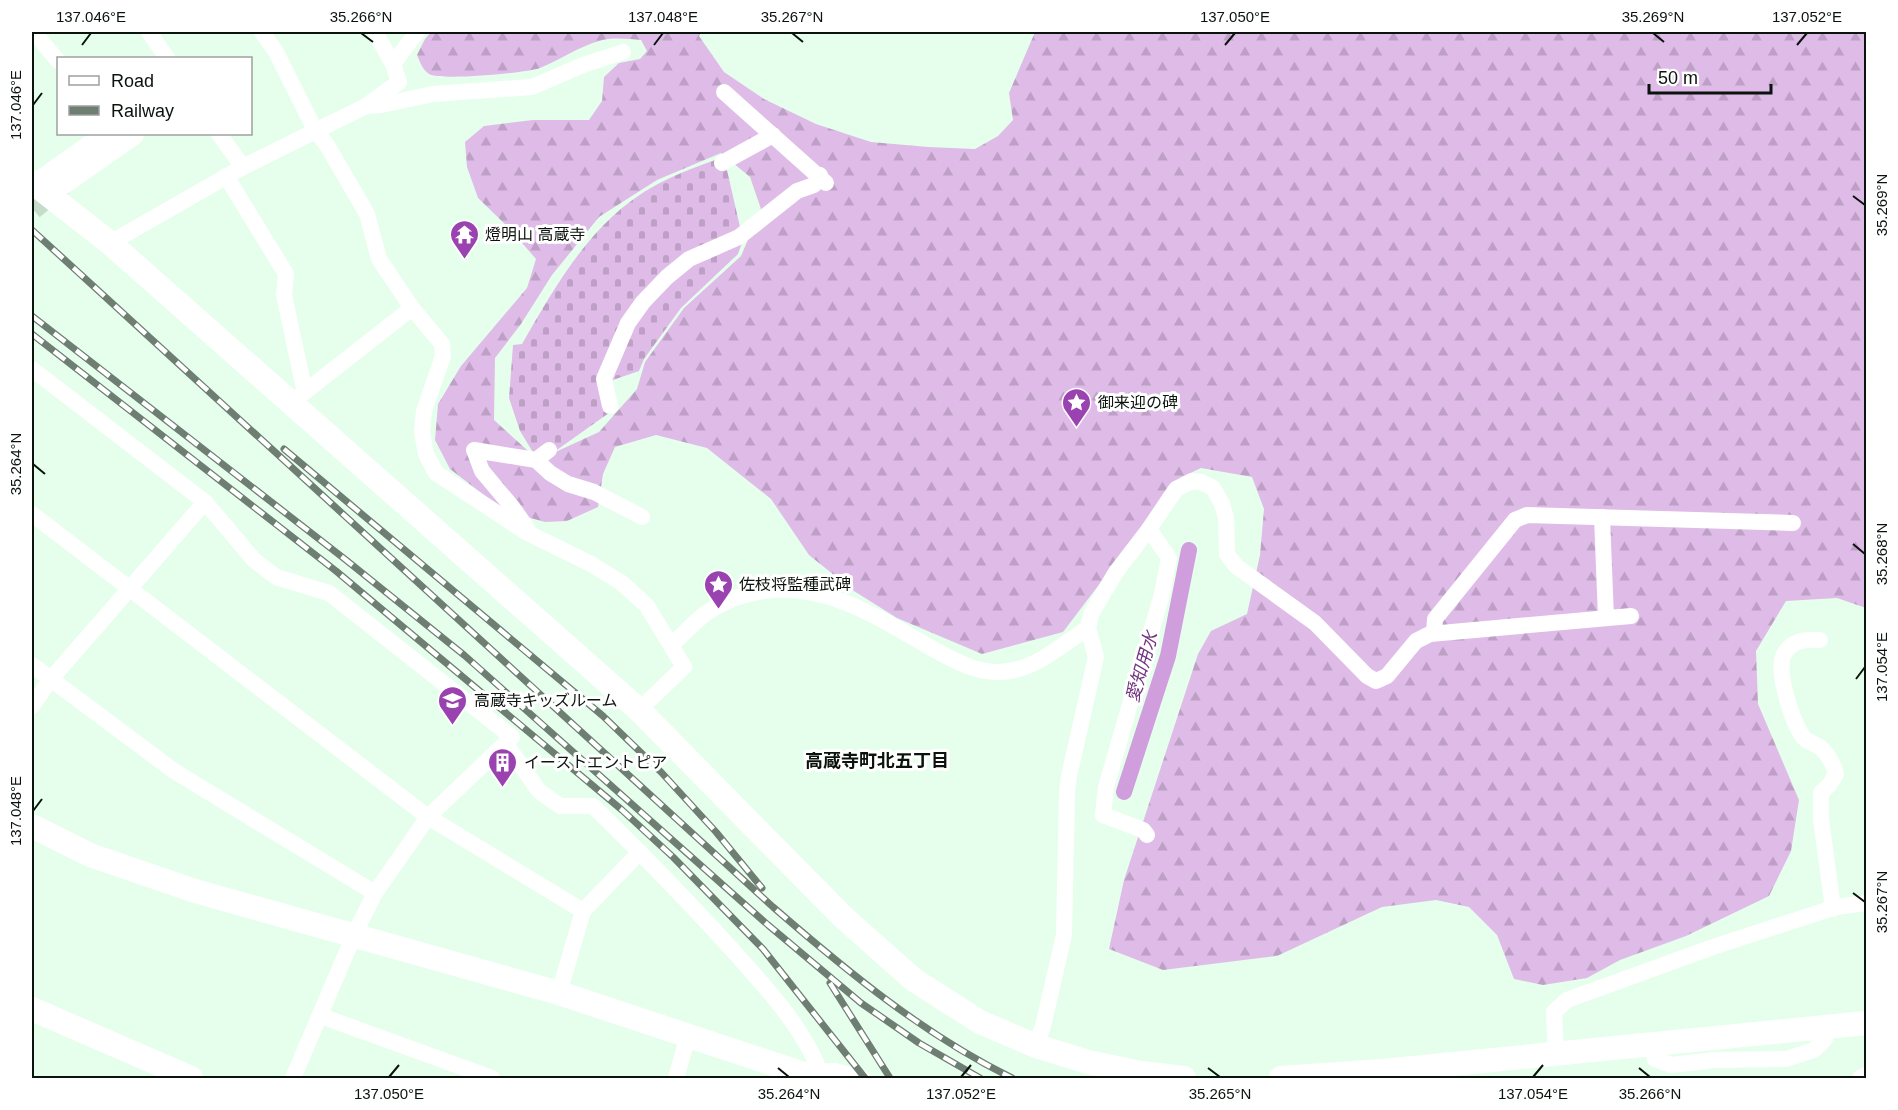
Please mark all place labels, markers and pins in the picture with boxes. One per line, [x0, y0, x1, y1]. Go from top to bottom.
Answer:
temple icon: 燈明山 高蔵寺 [448, 218, 480, 260]
place label: 燈明山 高蔵寺 [485, 226, 585, 243]
place icon: 御来迎の碑 [1061, 386, 1093, 428]
place label: 御来迎の碑 [1098, 394, 1178, 411]
place icon: 佐枝将監種武碑 [702, 568, 734, 610]
place label: 佐枝将監種武碑 [739, 576, 851, 593]
school or university icon: 高蔵寺キッズルーム [437, 684, 469, 726]
place label: 高蔵寺キッズルーム [474, 692, 618, 709]
building icon: イーストエントピア [487, 746, 519, 788]
place label: イーストエントピア [524, 754, 667, 771]

